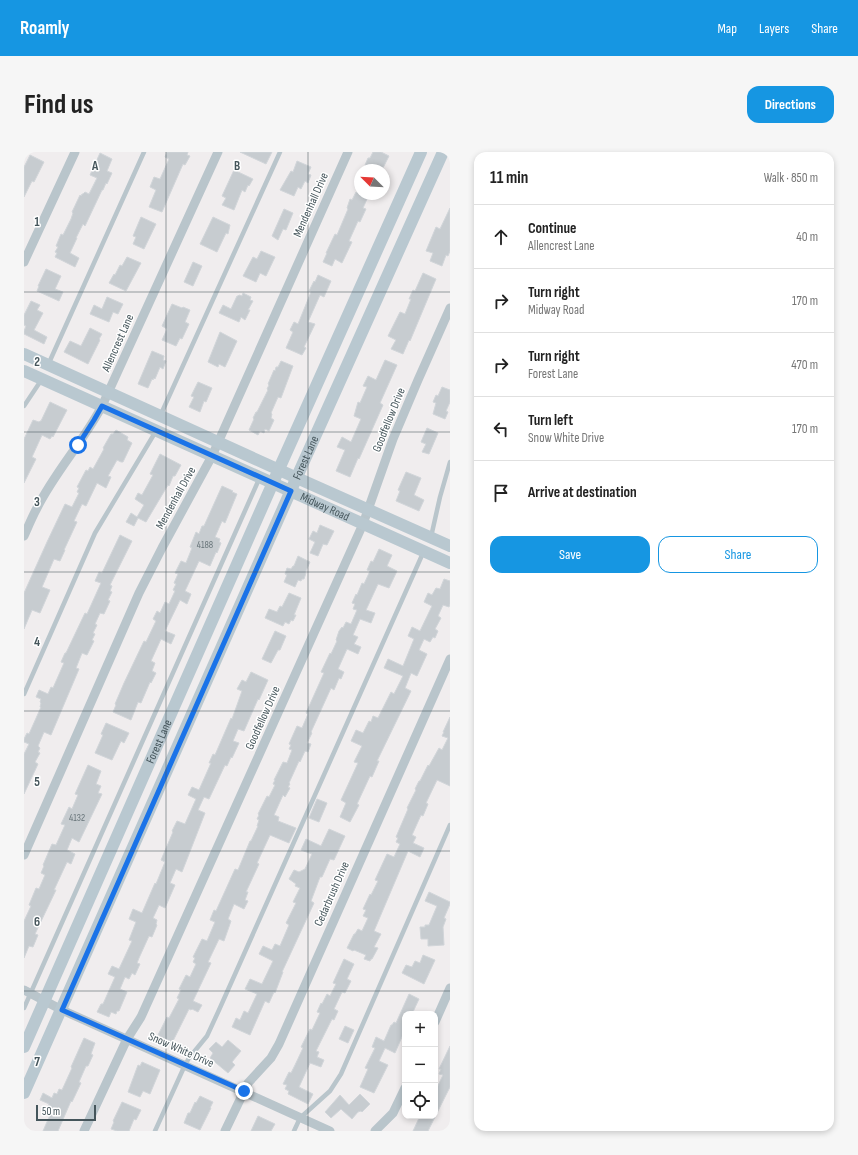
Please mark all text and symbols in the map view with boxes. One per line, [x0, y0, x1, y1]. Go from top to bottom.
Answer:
text: Roamly [20, 17, 70, 40]
text: Map [717, 20, 737, 37]
text: Layers [759, 20, 789, 37]
text: Share [811, 20, 838, 37]
button: Directions [747, 86, 834, 123]
text: Find us [24, 88, 93, 121]
text: A [91, 158, 99, 174]
text: B [234, 158, 240, 174]
north arrow [354, 164, 390, 200]
text: 11 min [490, 168, 528, 188]
street label: Mendenhall Drive [290, 170, 332, 240]
text: Walk · 850 m [764, 170, 818, 186]
text: 1 [34, 214, 40, 230]
text: Continue [528, 219, 577, 238]
icon: ahead [490, 226, 512, 248]
text: 40 m [796, 229, 818, 245]
text: Allencrest Lane [528, 238, 595, 254]
text: Turn right [528, 283, 580, 302]
icon: right [490, 290, 512, 312]
text: 170 m [792, 293, 818, 309]
text: Midway Road [528, 302, 584, 318]
street label: Allencrest Lane [98, 312, 137, 375]
text: Turn right [528, 347, 580, 366]
text: 2 [34, 354, 40, 370]
icon: right [490, 354, 512, 376]
text: 470 m [791, 357, 818, 373]
text: Forest Lane [528, 366, 578, 382]
street label: Goodfellow Drive [369, 386, 409, 454]
text: Turn left [528, 411, 573, 430]
icon: left [490, 418, 512, 440]
text: 170 m [792, 421, 818, 437]
text: Snow White Drive [528, 430, 604, 446]
street label: Forest Lane [289, 433, 322, 482]
route start [69, 436, 87, 454]
street label: Mendenhall Drive [153, 464, 199, 532]
icon: arrive [490, 482, 512, 504]
text: Arrive at destination [528, 483, 637, 502]
street label: Midway Road [298, 489, 352, 524]
text: 3 [34, 494, 40, 510]
button: Save [490, 536, 650, 573]
button: Share [658, 536, 818, 573]
house number: 4188 [197, 539, 213, 551]
text: 4 [34, 634, 40, 650]
street label: Goodfellow Drive [242, 684, 284, 752]
street label: Forest Lane [143, 717, 175, 766]
text: 5 [34, 774, 40, 790]
house number: 4132 [69, 812, 85, 824]
street label: Cedarbrush Drive [311, 859, 353, 929]
text: 6 [34, 914, 40, 930]
map controls [402, 1011, 438, 1119]
button: + [402, 1011, 438, 1047]
street label: Snow White Drive [146, 1029, 216, 1071]
button: − [402, 1047, 438, 1083]
text: 7 [34, 1054, 40, 1070]
route end [235, 1082, 253, 1100]
button: locate [402, 1083, 438, 1119]
scale bar [36, 1103, 96, 1122]
text: 50 m [42, 1105, 60, 1118]

